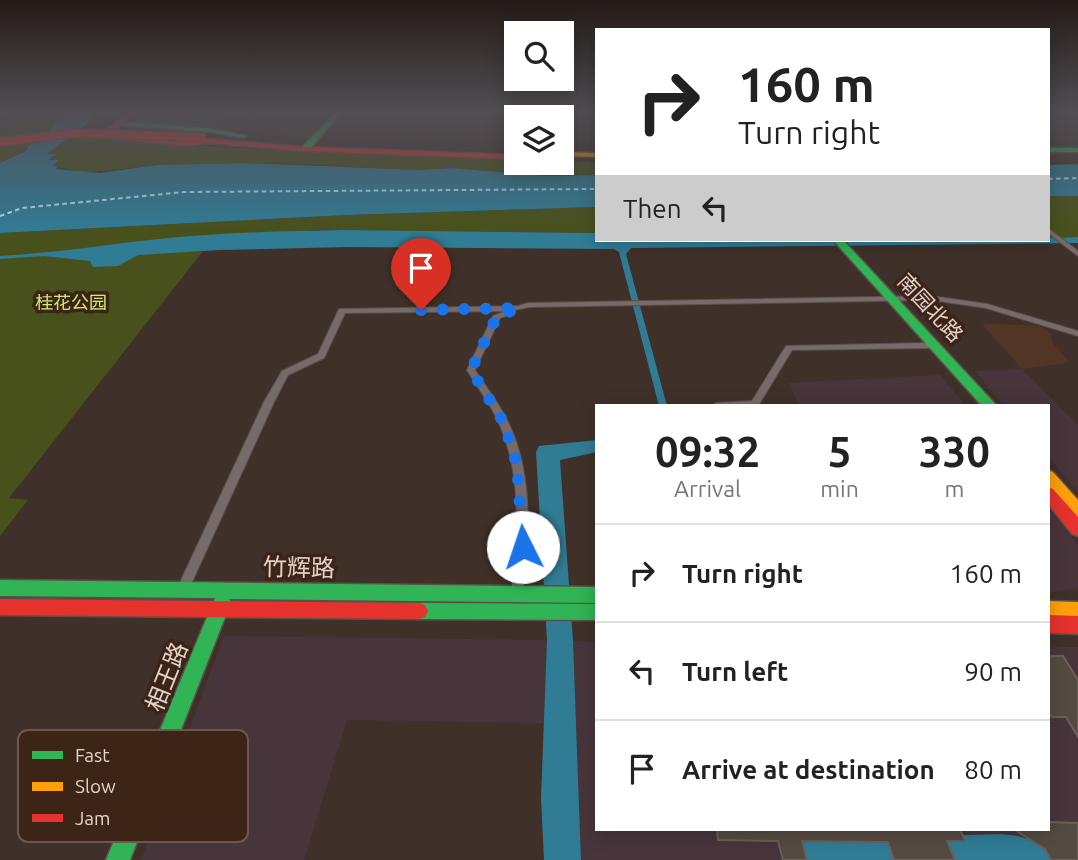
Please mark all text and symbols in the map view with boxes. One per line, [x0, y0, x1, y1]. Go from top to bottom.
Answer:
map controls [504, 21, 574, 175]
button: search [504, 21, 574, 91]
icon: right [623, 56, 714, 147]
text: 160 m [738, 56, 875, 111]
button: layers [504, 105, 574, 175]
text: Turn right [738, 114, 880, 150]
icon: left [696, 189, 734, 227]
text: Then [623, 194, 682, 223]
pin [391, 238, 451, 310]
icon: arrive [402, 249, 440, 287]
street label: 南园北路 [893, 268, 968, 346]
park label: 桂花公园 [35, 292, 107, 312]
text: 09:32 [655, 428, 760, 475]
text: 5 [828, 428, 851, 475]
text: 330 [919, 428, 990, 475]
text: Arrival [674, 476, 741, 501]
text: min [820, 476, 859, 501]
text: m [944, 476, 964, 501]
position arrow [486, 510, 560, 584]
street label: 竹辉路 [263, 553, 335, 582]
icon: right [623, 554, 661, 592]
text: Turn right [682, 559, 803, 588]
text: 160 m [950, 559, 1022, 588]
street label: 相王路 [141, 638, 193, 715]
icon: left [623, 652, 661, 690]
text: Turn left [682, 657, 788, 686]
text: 90 m [964, 657, 1022, 686]
legend [18, 730, 248, 842]
text: Fast [75, 744, 110, 766]
icon: arrive [623, 750, 661, 788]
text: Arrive at destination [682, 755, 935, 784]
text: 80 m [964, 755, 1022, 784]
text: Slow [75, 775, 116, 797]
text: Jam [75, 807, 111, 829]

